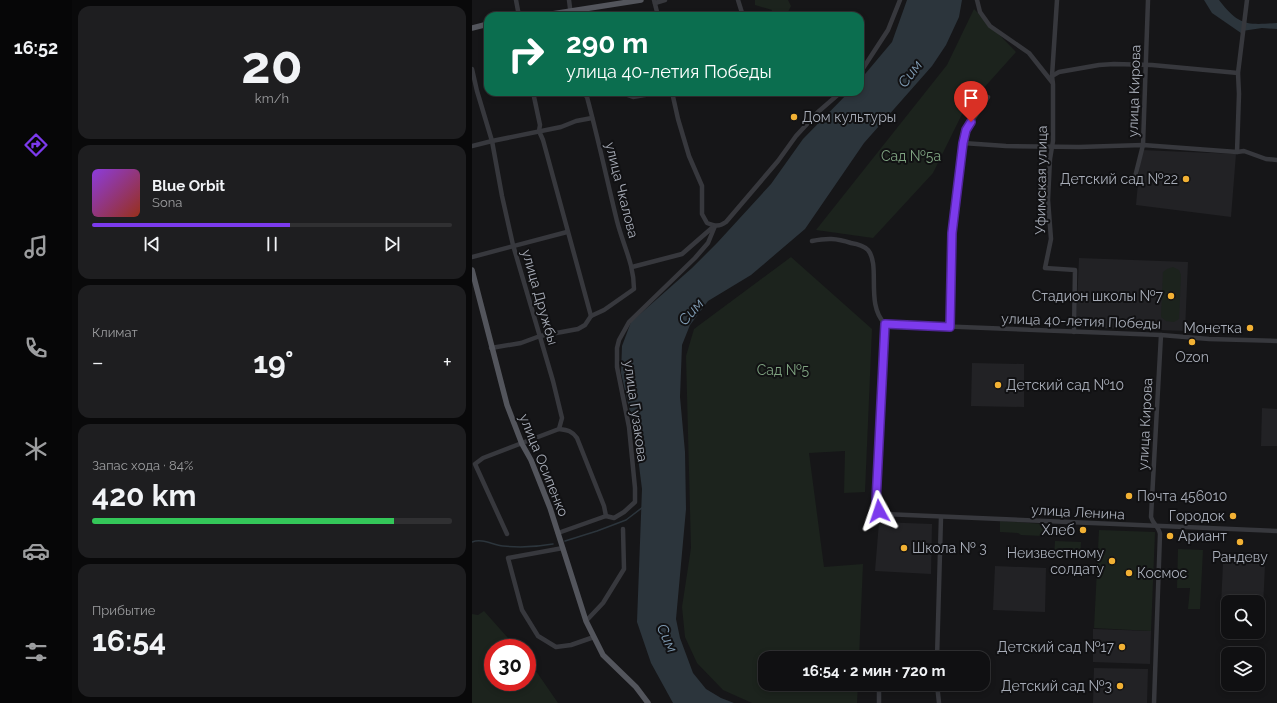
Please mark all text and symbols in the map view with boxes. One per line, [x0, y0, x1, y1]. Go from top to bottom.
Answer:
text: 290 m [566, 27, 648, 60]
icon: right [500, 28, 552, 80]
text: 20 [241, 34, 303, 95]
text: 16:52 [14, 37, 58, 58]
street label: улица Кирова [1124, 45, 1144, 137]
water label: Сим [894, 56, 926, 91]
text: улица 40-летия Победы [566, 61, 772, 82]
pin [954, 81, 988, 122]
icon: arrive [960, 87, 982, 109]
text: km/h [255, 91, 289, 106]
place label: Дом культуры [802, 109, 896, 125]
marker: Дом культуры [789, 112, 799, 122]
street label: Уфимская улица [1032, 125, 1050, 235]
icon: directions [22, 131, 50, 159]
street label: улица Чкалова [602, 140, 642, 240]
park label: Сад №5а [881, 148, 941, 164]
place label: Детский сад №22 [1060, 171, 1178, 187]
marker: Детский сад №22 [1181, 174, 1191, 184]
text: Blue Orbit [152, 177, 225, 195]
text: Sona [152, 195, 182, 210]
icon: music [22, 233, 50, 261]
icon: previous [141, 233, 163, 255]
icon: pause [261, 233, 283, 255]
icon: next [381, 233, 403, 255]
street label: улица Дружбы [519, 247, 561, 347]
place label: Стадион школы №7 [1032, 288, 1163, 304]
marker: Стадион школы №7 [1166, 291, 1176, 301]
water label: Сим [675, 294, 708, 329]
street label: улица 40-летия Победы [1001, 310, 1161, 332]
place label: Монетка [1184, 320, 1242, 336]
marker: Монетка [1245, 323, 1255, 333]
text: Климат [92, 325, 138, 340]
icon: phone [22, 334, 50, 362]
marker: Ozon [1187, 337, 1197, 347]
text: 19° [253, 345, 293, 380]
text: − [92, 349, 104, 375]
text: + [443, 349, 452, 375]
place label: Ozon [1175, 349, 1209, 365]
street label: улица Гузакова [621, 359, 651, 463]
park label: Сад №5 [757, 362, 810, 378]
place label: Детский сад №10 [1006, 377, 1124, 393]
street label: улица Кирова [1135, 377, 1155, 471]
marker: Детский сад №10 [993, 380, 1003, 390]
street label: улица Осипенко [516, 411, 572, 519]
icon: climate [22, 435, 50, 463]
text: Запас хода · 84% [92, 458, 193, 473]
text: 420 km [92, 478, 196, 513]
place label: Почта 456010 [1137, 488, 1227, 504]
position arrow [858, 490, 900, 532]
marker: Почта 456010 [1124, 491, 1134, 501]
street label: улица Ленина [1031, 502, 1125, 522]
place label: Городок [1169, 508, 1225, 524]
marker: Городок [1228, 511, 1238, 521]
place label: Хлеб [1041, 522, 1075, 538]
marker: Хлеб [1078, 525, 1088, 535]
place label: Ариант [1178, 528, 1227, 544]
marker: Ариант [1165, 531, 1175, 541]
icon: car [22, 537, 50, 565]
marker: Рандеву [1235, 537, 1245, 547]
place label: Школа № 3 [912, 540, 987, 556]
marker: Школа № 3 [899, 543, 909, 553]
place label: Неизвестному солдату [1007, 545, 1104, 577]
place label: Рандеву [1212, 549, 1268, 565]
marker: Неизвестному солдату [1107, 556, 1117, 566]
place label: Космос [1137, 565, 1188, 581]
marker: Космос [1124, 568, 1134, 578]
map controls [1221, 595, 1265, 691]
button: search [1221, 595, 1265, 639]
text: Прибытие [92, 603, 155, 618]
water label: Сим [653, 621, 682, 656]
text: 16:54 [92, 623, 166, 658]
icon: filters [22, 638, 50, 666]
speed limit sign: 30 [484, 639, 536, 691]
place label: Детский сад №17 [997, 639, 1114, 655]
marker: Детский сад №17 [1117, 642, 1127, 652]
button: layers [1221, 647, 1265, 691]
text: 16:54 · 2 мин · 720 m [802, 662, 946, 680]
place label: Детский сад №3 [1001, 678, 1112, 694]
marker: Детский сад №3 [1115, 681, 1125, 691]

